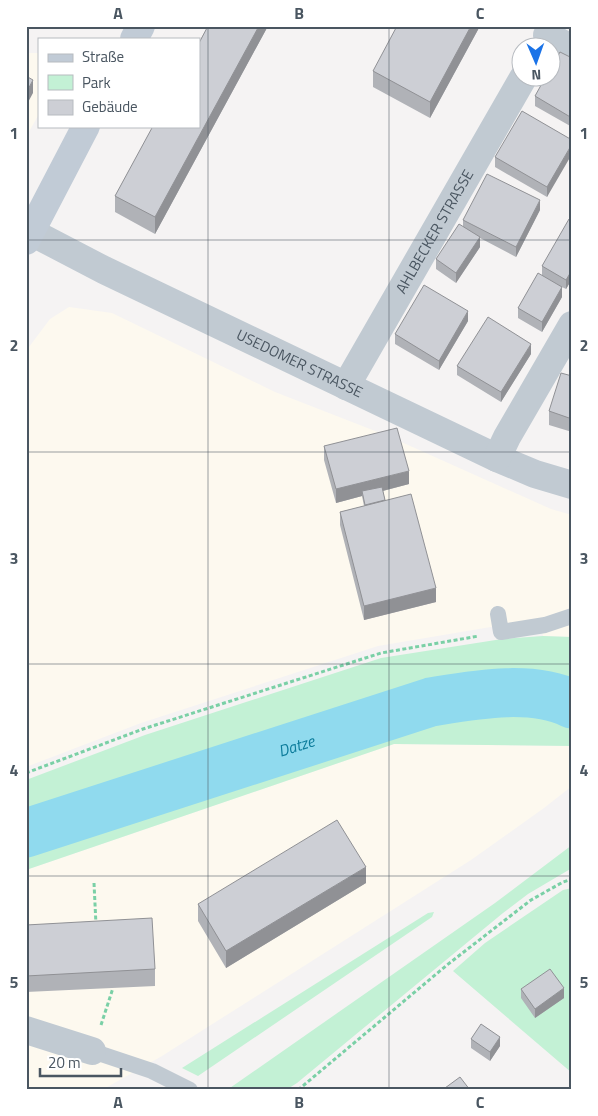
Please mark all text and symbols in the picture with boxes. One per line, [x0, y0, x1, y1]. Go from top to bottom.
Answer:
text: A [113, 1, 123, 25]
text: B [294, 1, 304, 25]
text: C [476, 1, 485, 25]
legend [38, 38, 200, 128]
north arrow [510, 38, 560, 88]
text: Straße [82, 45, 124, 68]
text: N [531, 65, 542, 86]
text: Park [82, 71, 111, 94]
text: Gebäude [82, 95, 138, 118]
text: 1 [10, 121, 18, 145]
text: 1 [580, 121, 588, 145]
street label: AHLBECKER STRASSE [389, 165, 479, 298]
street label: USEDOMER STRASSE [233, 323, 367, 403]
text: 2 [10, 333, 18, 357]
text: 2 [580, 333, 588, 357]
text: 3 [10, 546, 18, 570]
text: 3 [580, 546, 588, 570]
water label: Datze [275, 728, 319, 763]
text: 4 [10, 758, 19, 782]
text: 4 [580, 758, 589, 782]
text: 5 [10, 970, 19, 994]
text: 5 [580, 970, 589, 994]
scale bar [40, 1046, 121, 1078]
text: 20 m [48, 1051, 81, 1074]
text: A [113, 1090, 123, 1114]
text: B [294, 1090, 304, 1114]
text: C [476, 1090, 485, 1114]

